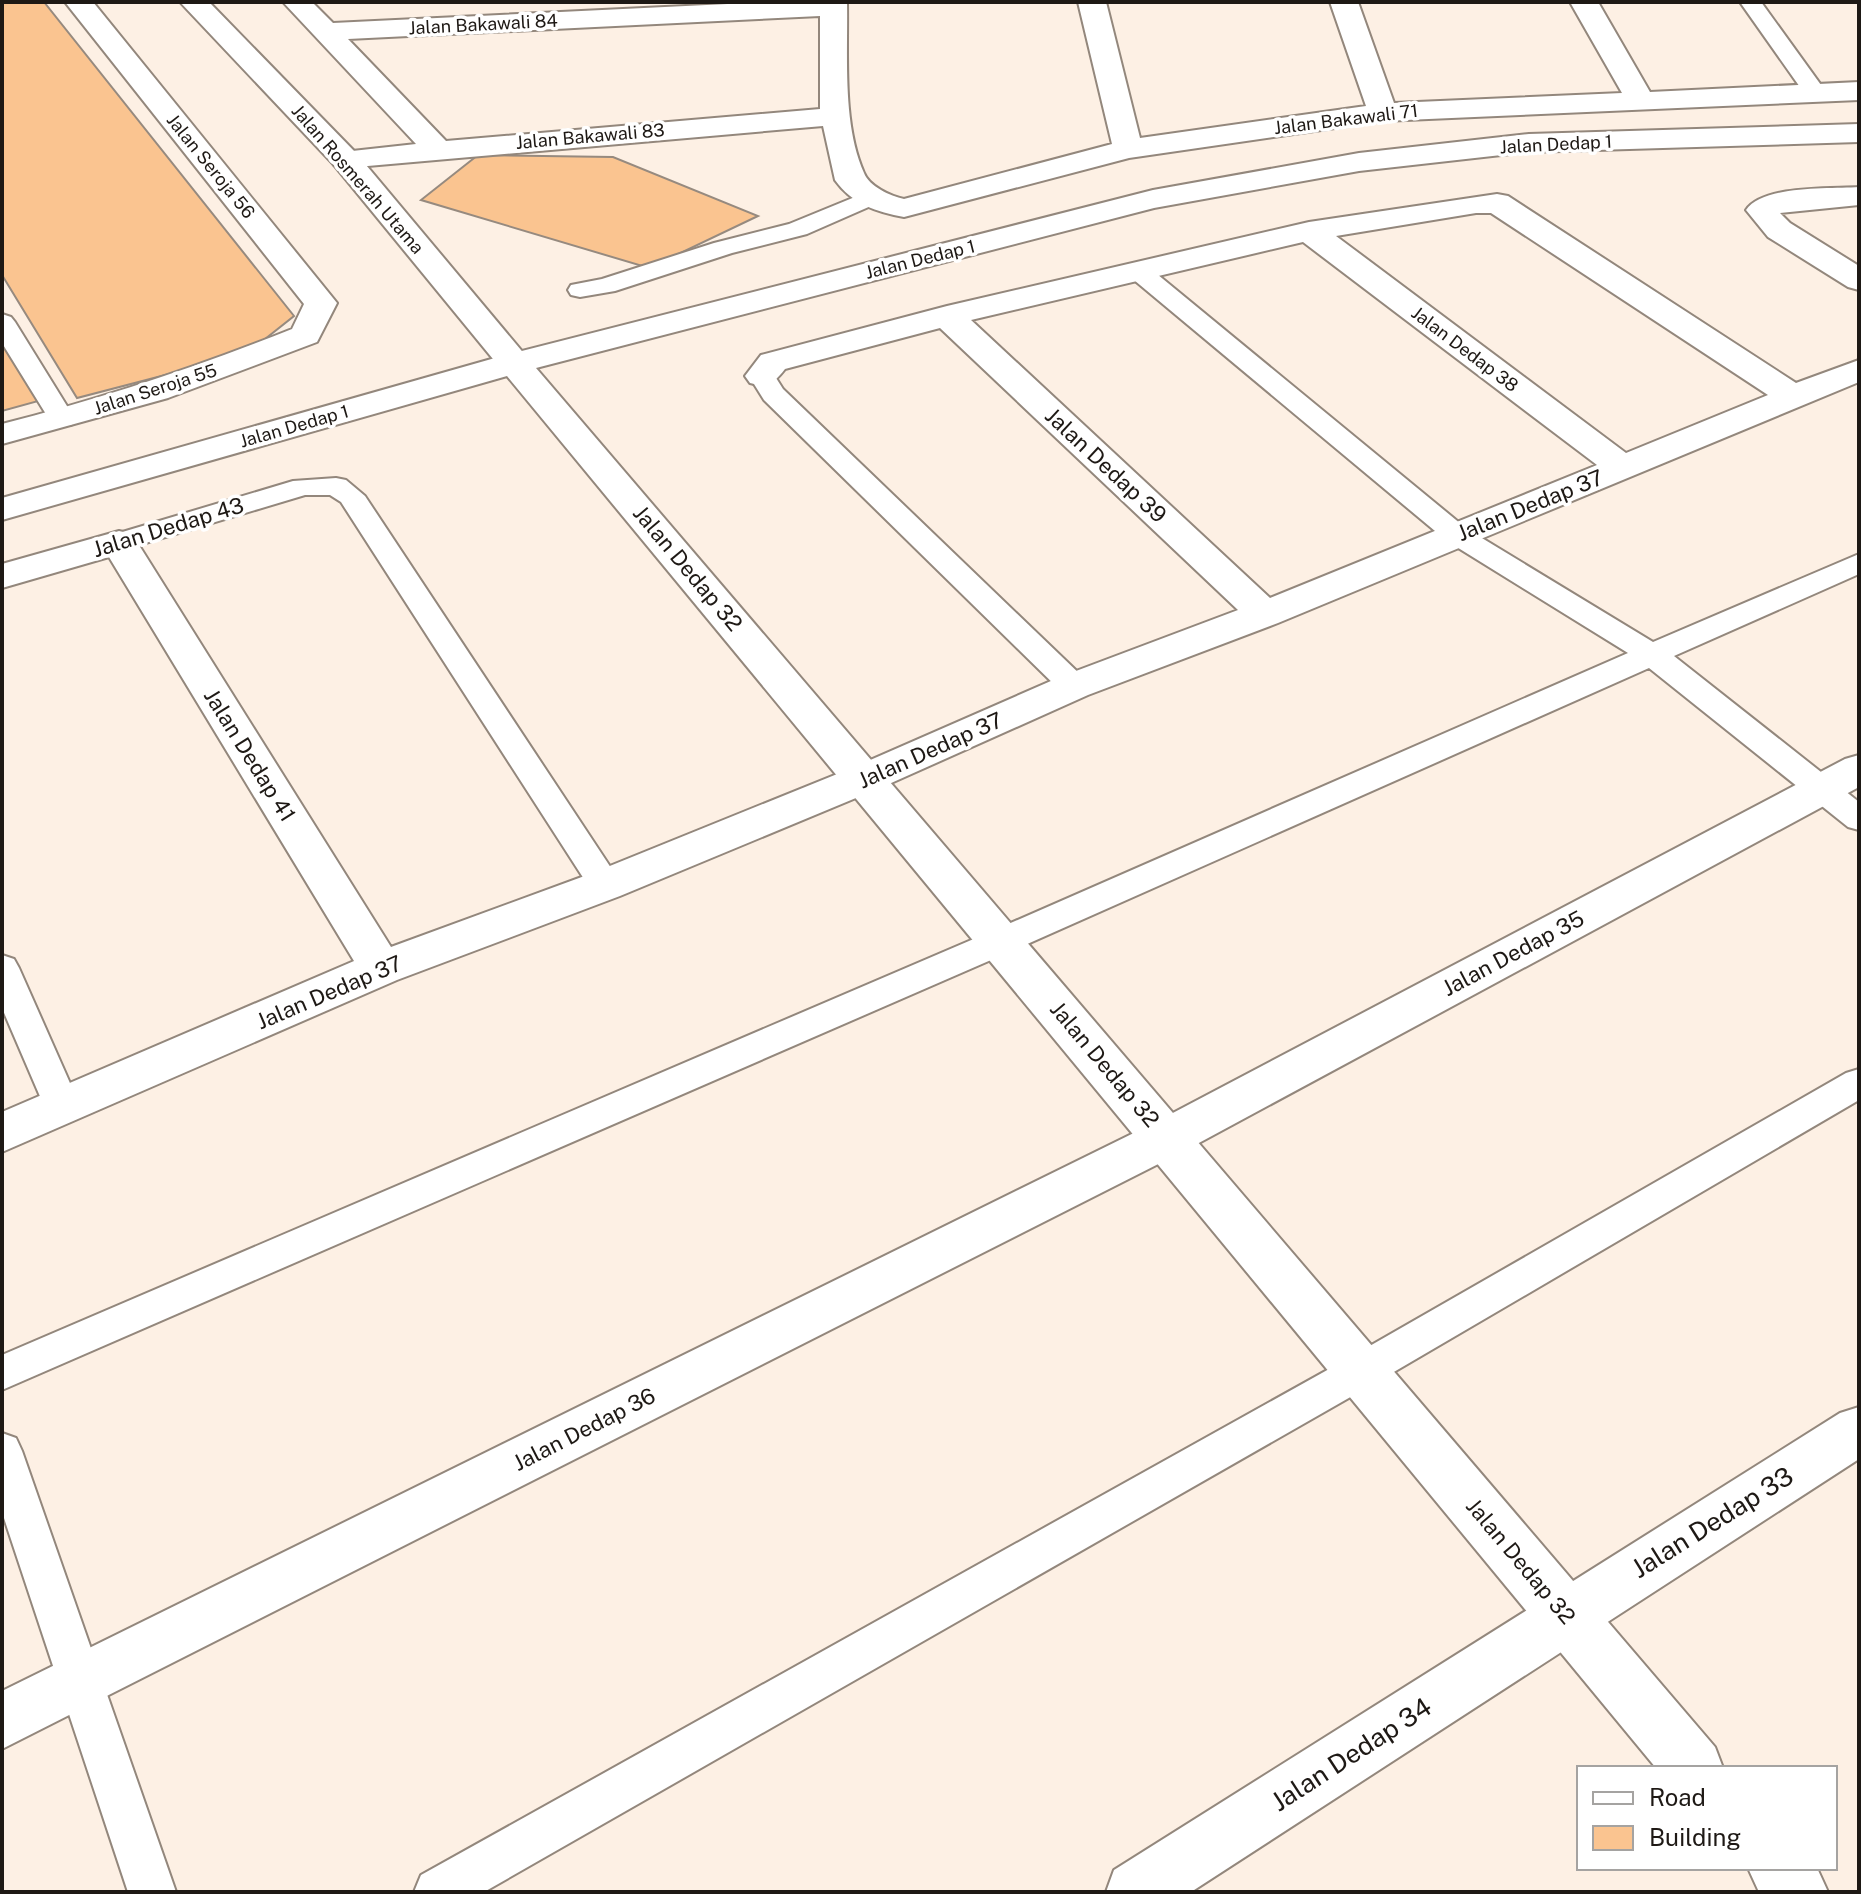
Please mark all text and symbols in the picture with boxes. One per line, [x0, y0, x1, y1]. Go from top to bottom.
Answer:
street label: Jalan Bakawali 84 [408, 10, 558, 38]
street label: Jalan Rosmerah Utama [288, 100, 428, 258]
street label: Jalan Bakawali 71 [1273, 100, 1419, 138]
street label: Jalan Seroja 56 [163, 110, 259, 222]
street label: Jalan Bakawali 83 [515, 119, 665, 153]
street label: Jalan Dedap 1 [1499, 131, 1613, 157]
street label: Jalan Dedap 1 [863, 235, 977, 283]
street label: Jalan Dedap 38 [1407, 302, 1523, 396]
street label: Jalan Seroja 55 [91, 359, 219, 419]
street label: Jalan Dedap 1 [237, 400, 351, 452]
street label: Jalan Dedap 39 [1040, 402, 1172, 528]
street label: Jalan Dedap 37 [1453, 464, 1607, 546]
street label: Jalan Dedap 43 [89, 492, 247, 562]
street label: Jalan Dedap 32 [628, 500, 748, 636]
street label: Jalan Dedap 41 [199, 684, 301, 826]
street label: Jalan Dedap 37 [854, 707, 1006, 793]
street label: Jalan Dedap 35 [1438, 905, 1588, 1001]
street label: Jalan Dedap 37 [252, 950, 406, 1034]
street label: Jalan Dedap 32 [1045, 996, 1165, 1132]
street label: Jalan Dedap 36 [509, 1382, 659, 1476]
street label: Jalan Dedap 33 [1625, 1460, 1799, 1584]
street label: Jalan Dedap 32 [1461, 1493, 1581, 1629]
street label: Jalan Dedap 34 [1265, 1691, 1437, 1817]
legend [1577, 1766, 1837, 1870]
text: Road [1649, 1783, 1706, 1811]
text: Building [1649, 1823, 1741, 1851]

